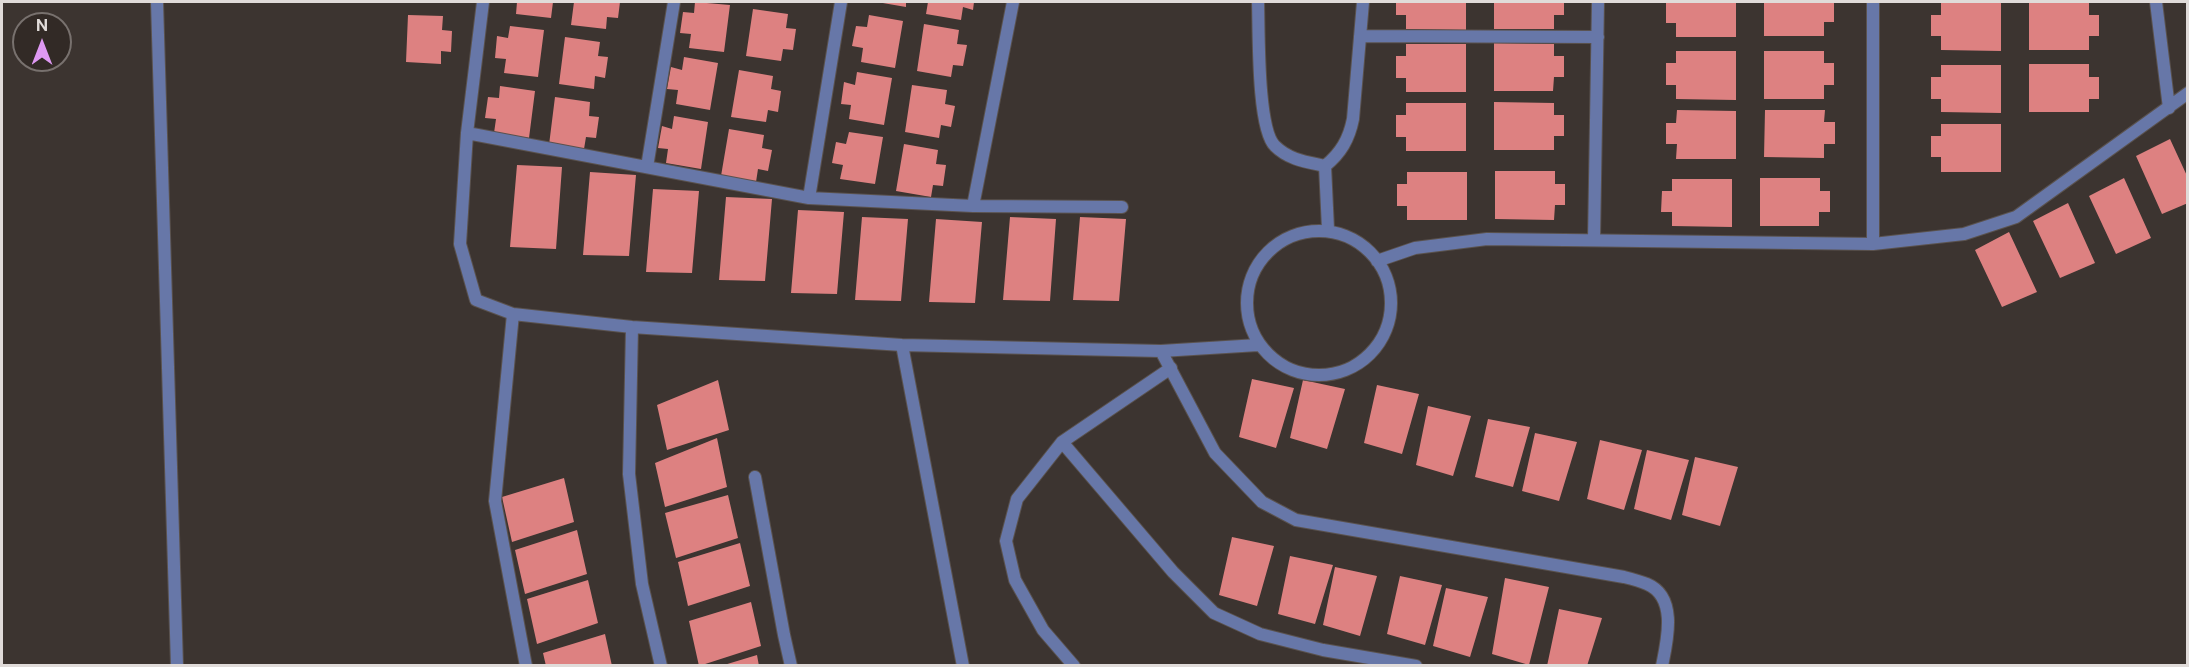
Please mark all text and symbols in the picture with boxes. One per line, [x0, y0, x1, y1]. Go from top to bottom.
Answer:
north arrow [12, 12, 72, 72]
text: N [36, 16, 48, 35]

